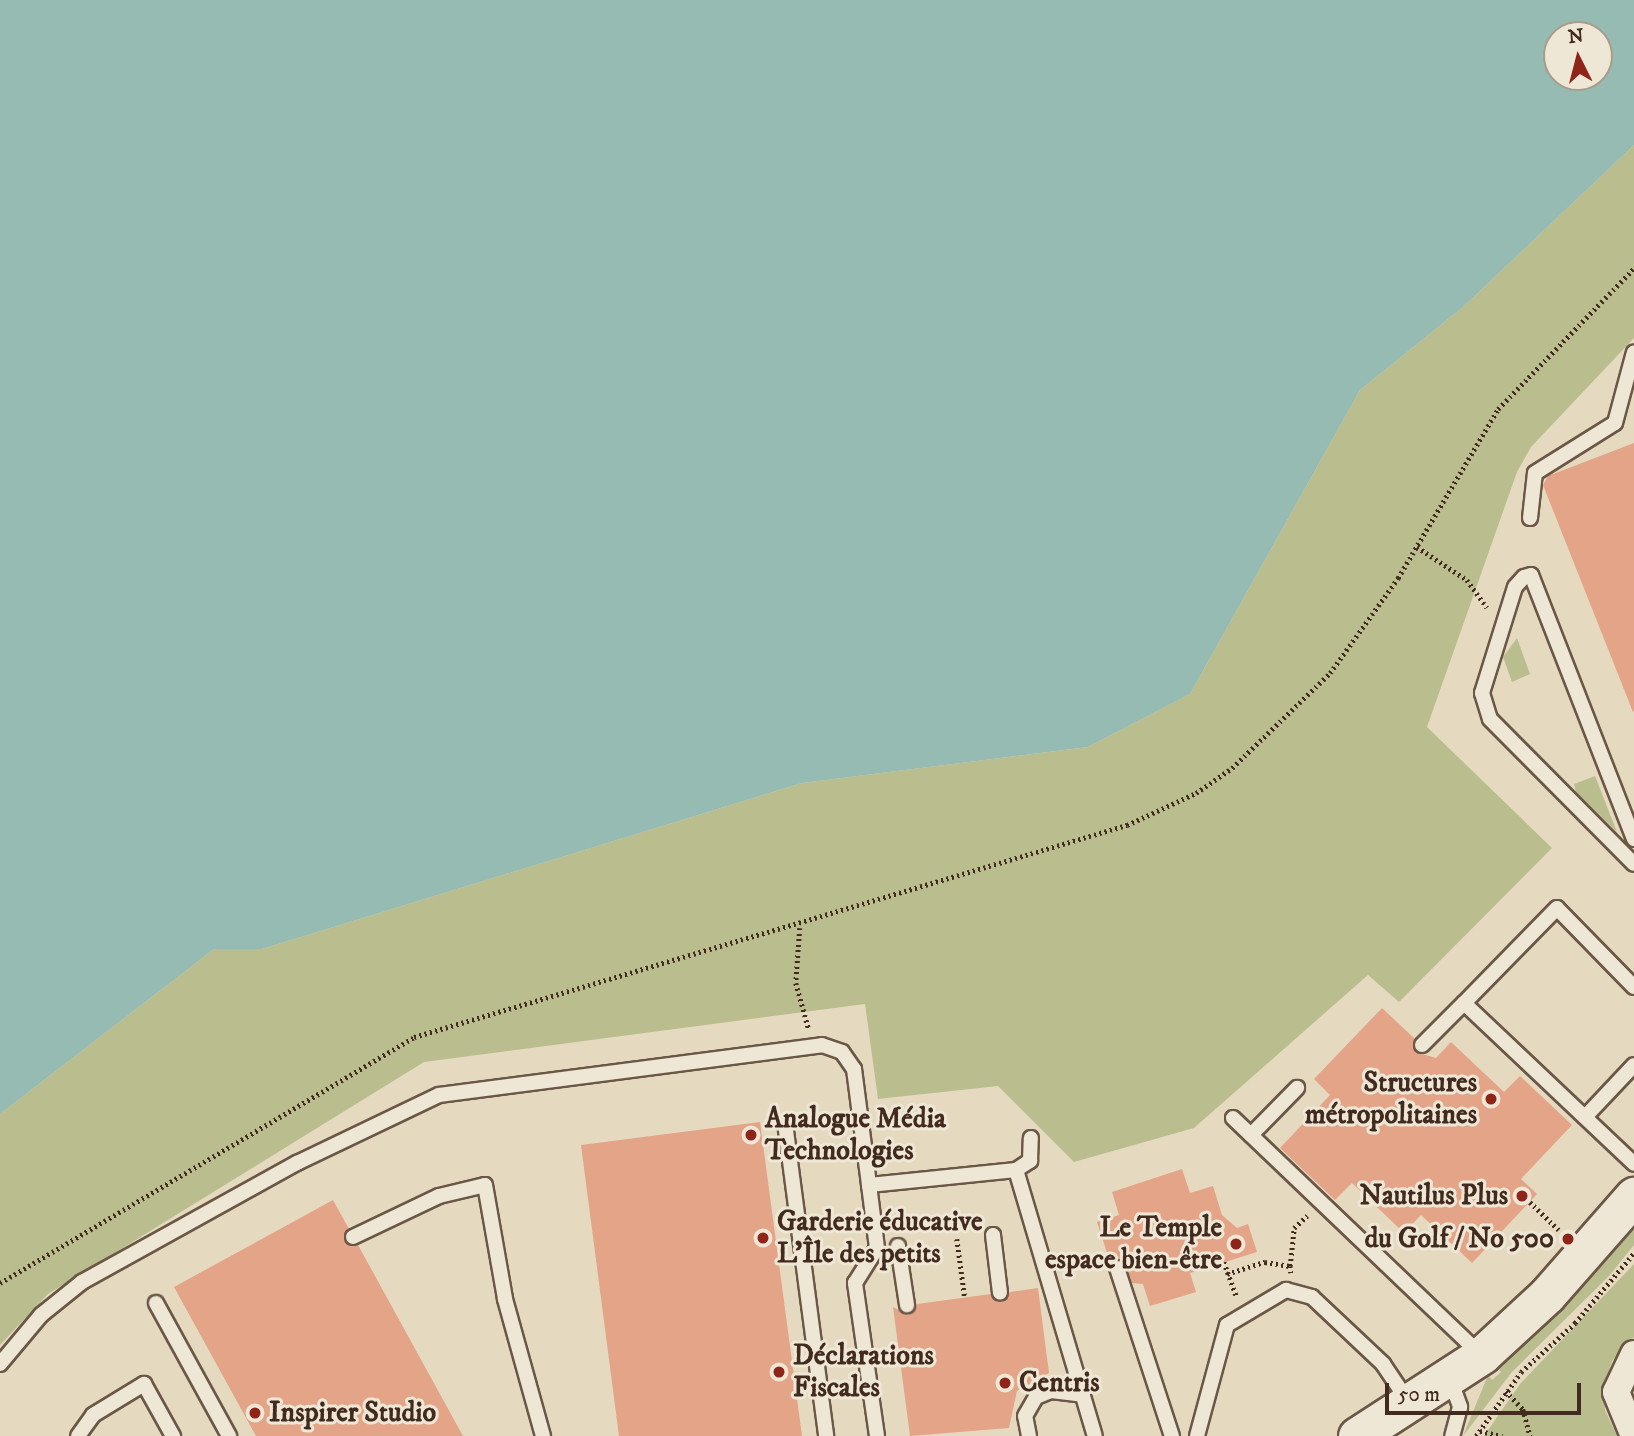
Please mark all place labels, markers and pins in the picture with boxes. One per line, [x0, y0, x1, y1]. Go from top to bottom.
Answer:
place label: Structures métropolitaines [1305, 1066, 1477, 1132]
marker: Structures métropolitaines [1483, 1091, 1499, 1107]
place label: Analogue Média Technologies [765, 1102, 946, 1168]
marker: Analogue Média Technologies [743, 1127, 759, 1143]
place label: Nautilus Plus [1360, 1179, 1508, 1213]
marker: Nautilus Plus [1514, 1188, 1530, 1204]
place label: Garderie éducative L'Île des petits [777, 1205, 983, 1271]
place label: Le Temple espace bien-être [1045, 1211, 1222, 1277]
place label: du Golf / No 500 [1364, 1222, 1554, 1256]
marker: Garderie éducative L'Île des petits [755, 1230, 771, 1246]
marker: du Golf / No 500 [1560, 1231, 1576, 1247]
marker: Le Temple espace bien-être [1228, 1236, 1244, 1252]
place label: Déclarations Fiscales [793, 1339, 934, 1405]
marker: Déclarations Fiscales [771, 1364, 787, 1380]
place label: Centris [1019, 1366, 1100, 1400]
marker: Centris [997, 1375, 1013, 1391]
place label: Inspirer Studio [269, 1396, 436, 1430]
marker: Inspirer Studio [247, 1405, 263, 1421]

